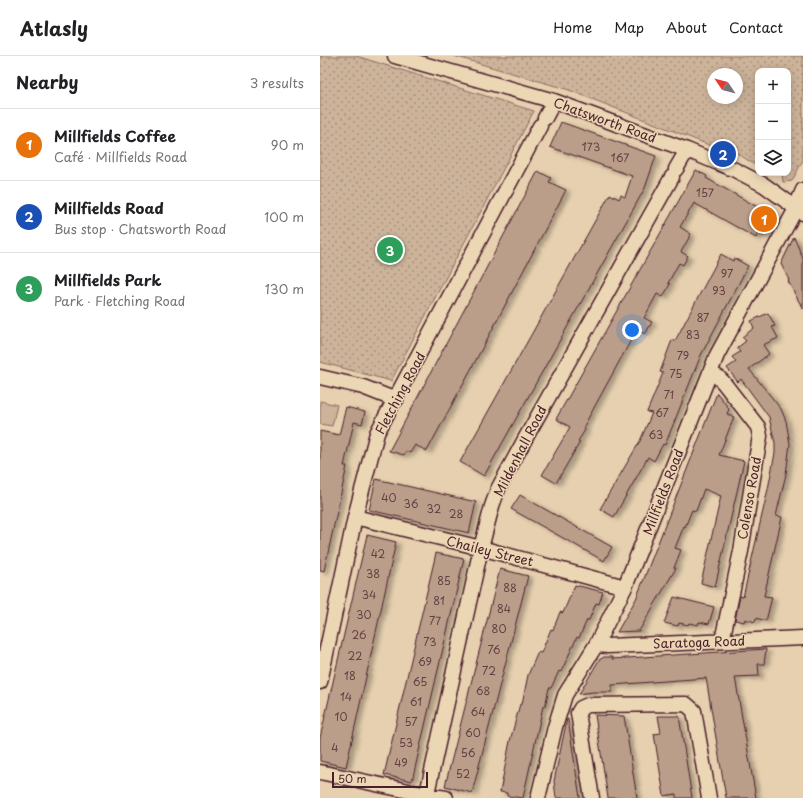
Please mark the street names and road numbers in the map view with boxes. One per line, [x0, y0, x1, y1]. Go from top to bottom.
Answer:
street label: Chatsworth Road [551, 92, 659, 147]
street label: Fletching Road [370, 348, 429, 437]
street label: Mildenhall Road [488, 402, 551, 500]
street label: Millfields Road [637, 446, 688, 538]
street label: Colenso Road [732, 455, 765, 541]
street label: Chailey Street [445, 531, 536, 571]
street label: Saratoga Road [653, 630, 745, 653]

